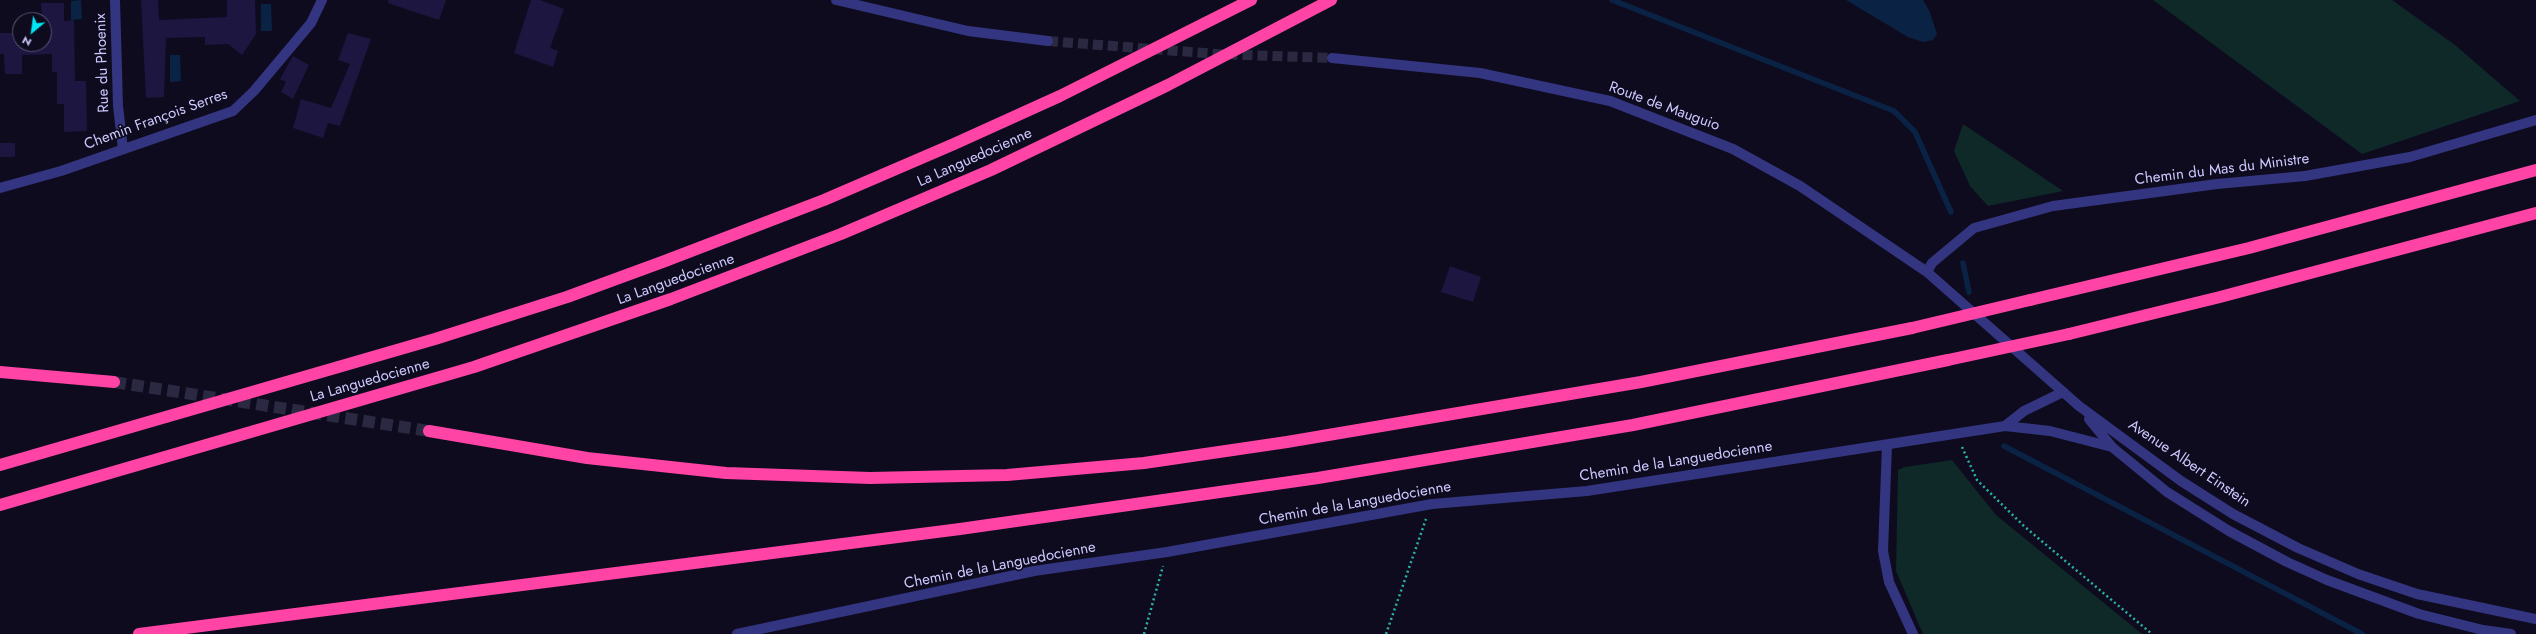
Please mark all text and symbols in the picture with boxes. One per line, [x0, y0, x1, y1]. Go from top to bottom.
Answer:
north arrow [12, 12, 52, 52]
street label: Rue du Phoenix [92, 13, 114, 113]
text: N [19, 33, 34, 51]
street label: Route de Mauguio [1606, 79, 1722, 135]
street label: Chemin François Serres [82, 86, 230, 154]
street label: La Languedocienne [915, 125, 1035, 191]
street label: Chemin du Mas du Ministre [2134, 150, 2310, 190]
street label: La Languedocienne [615, 250, 737, 310]
street label: La Languedocienne [308, 355, 432, 407]
street label: Avenue Albert Einstein [2125, 416, 2253, 512]
street label: Chemin de la Languedocienne [1578, 438, 1774, 486]
street label: Chemin de la Languedocienne [1258, 478, 1452, 530]
street label: Chemin de la Languedocienne [903, 539, 1097, 593]

